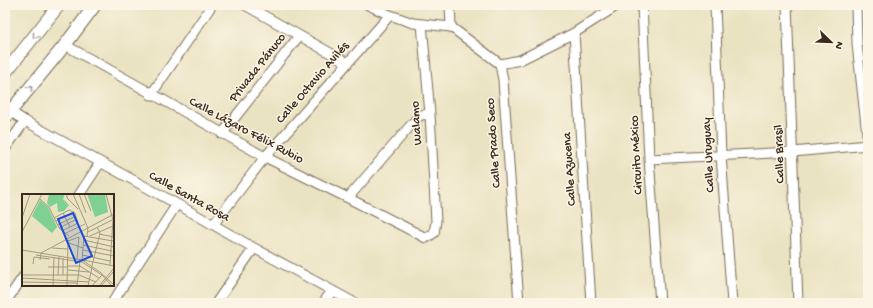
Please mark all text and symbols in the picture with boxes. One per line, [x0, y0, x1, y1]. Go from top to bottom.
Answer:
north arrow [811, 22, 851, 62]
street label: Privada Pánuco [226, 30, 290, 106]
one-way arrow [32, 31, 39, 38]
street label: Calle Octavio Avilés [273, 38, 353, 127]
text: N [831, 39, 845, 51]
one-way arrow [25, 86, 32, 93]
street label: Calle Lázaro Félix Rubio [186, 94, 306, 168]
street label: Calle Prado Seco [483, 97, 505, 188]
street label: Walamo [408, 100, 426, 146]
street label: Circuito México [627, 115, 647, 195]
street label: Calle Uruguay [700, 117, 718, 193]
street label: Calle Brasil [771, 124, 789, 184]
street label: Calle Azucena [560, 131, 580, 206]
street label: Calle Santa Rosa [146, 169, 233, 226]
inset map [22, 194, 114, 286]

